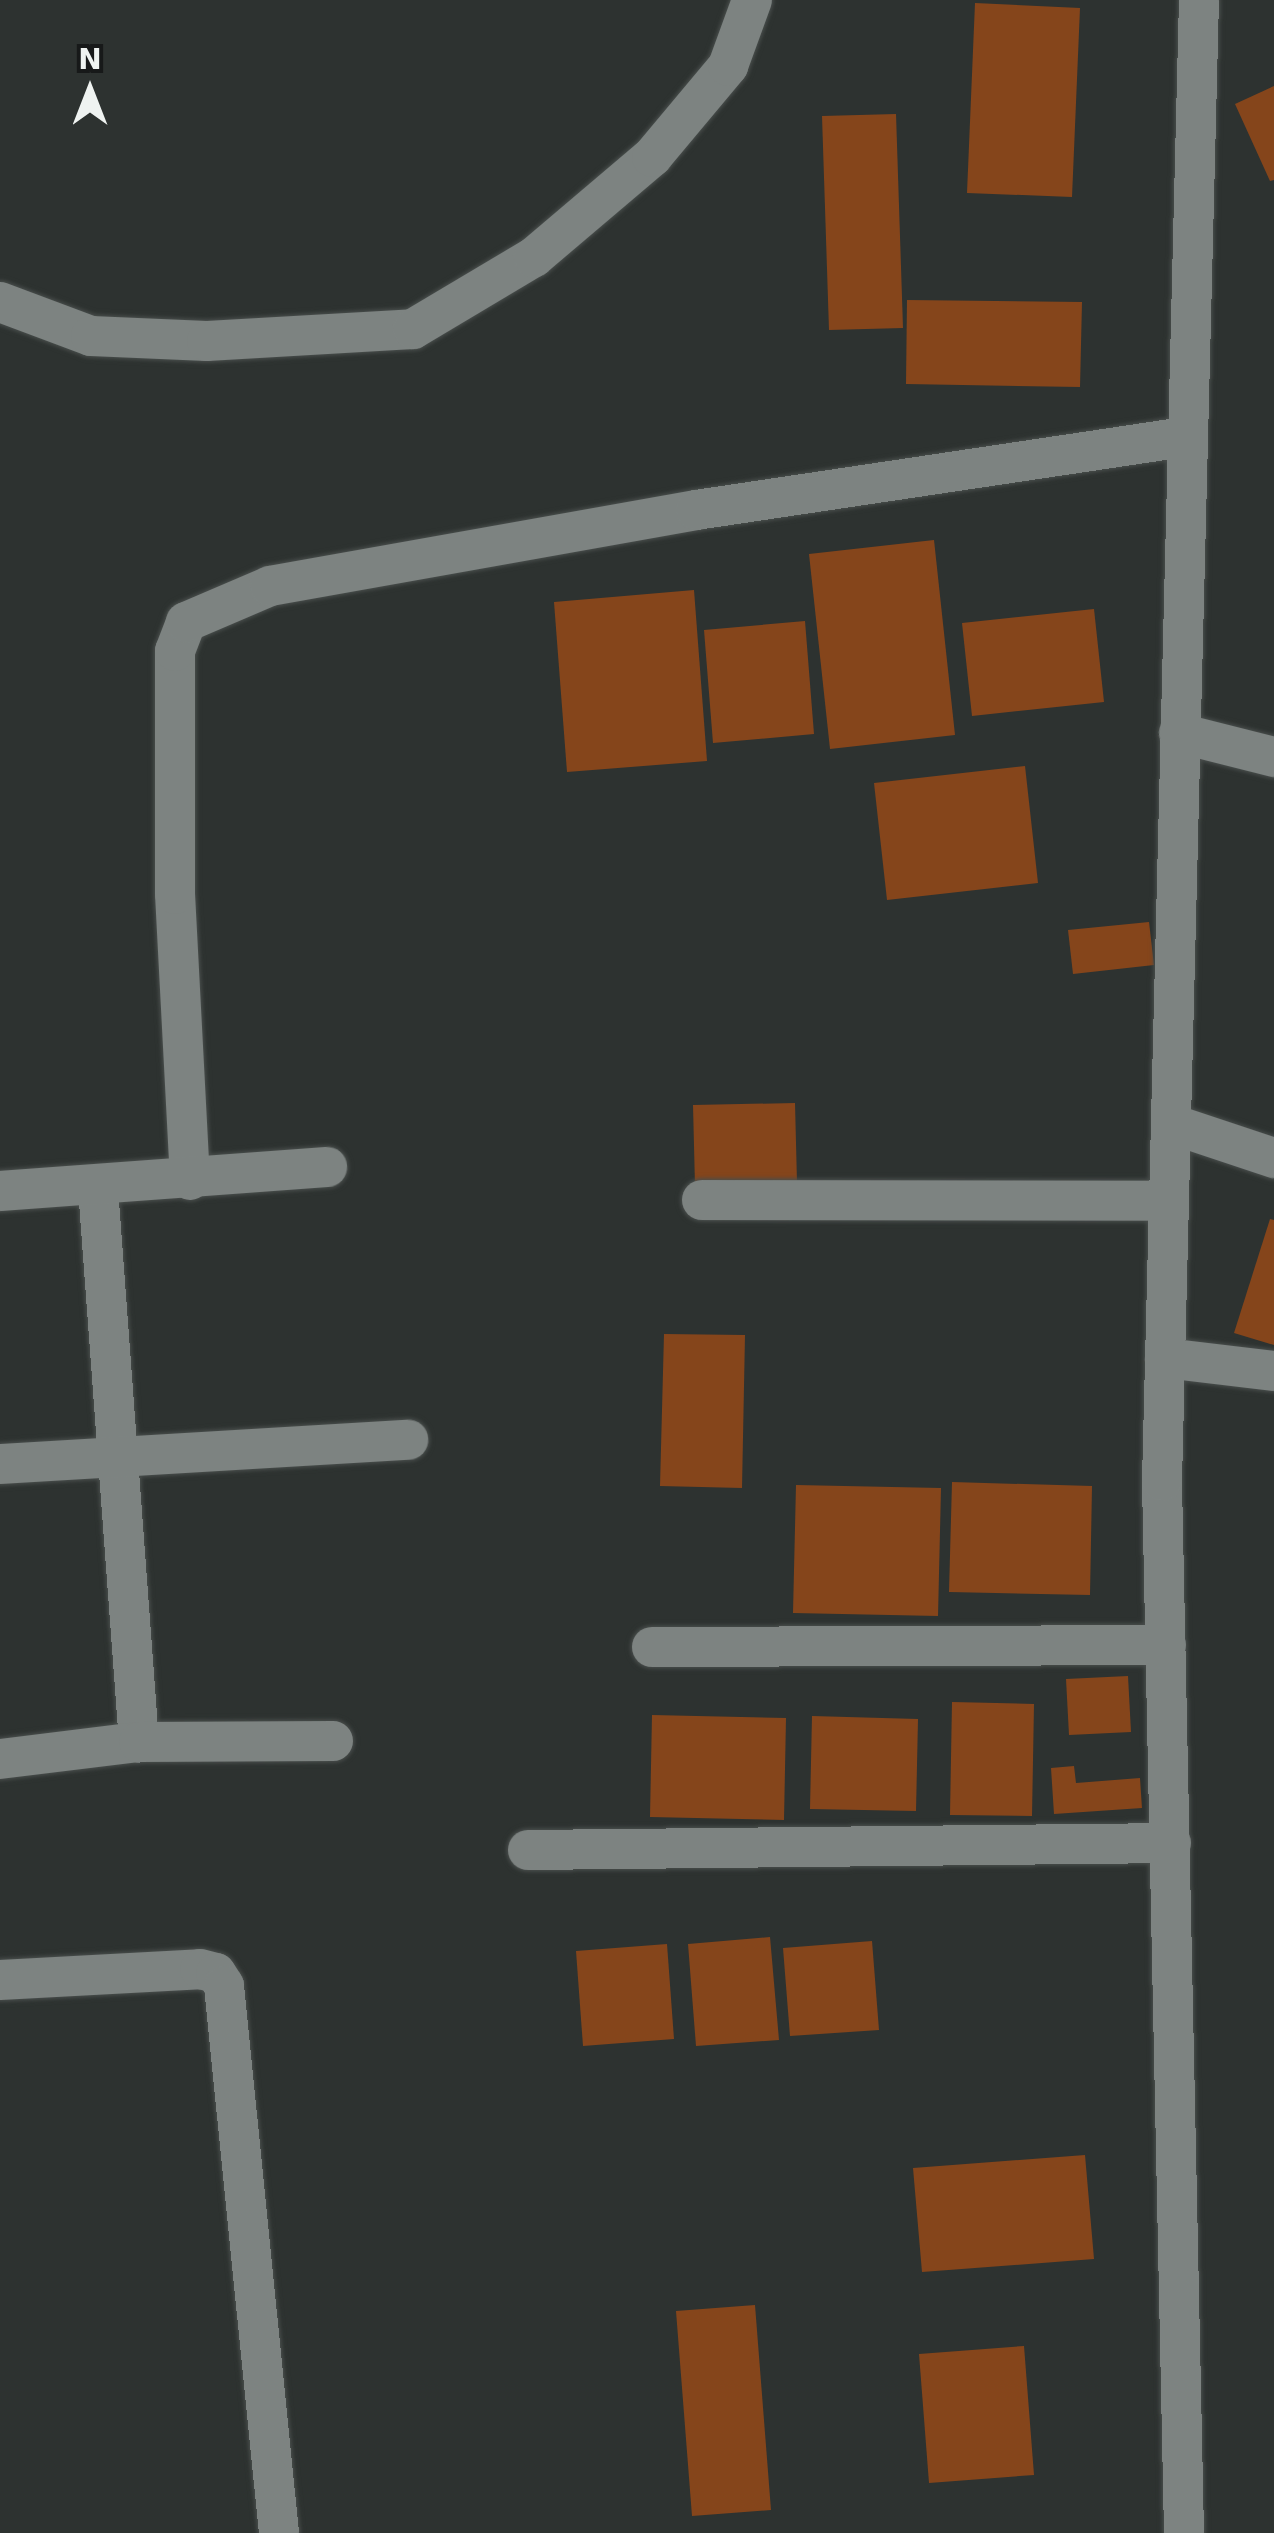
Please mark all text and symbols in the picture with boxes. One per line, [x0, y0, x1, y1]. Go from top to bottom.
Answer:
north arrow [40, 40, 140, 140]
text: N [78, 43, 102, 76]

